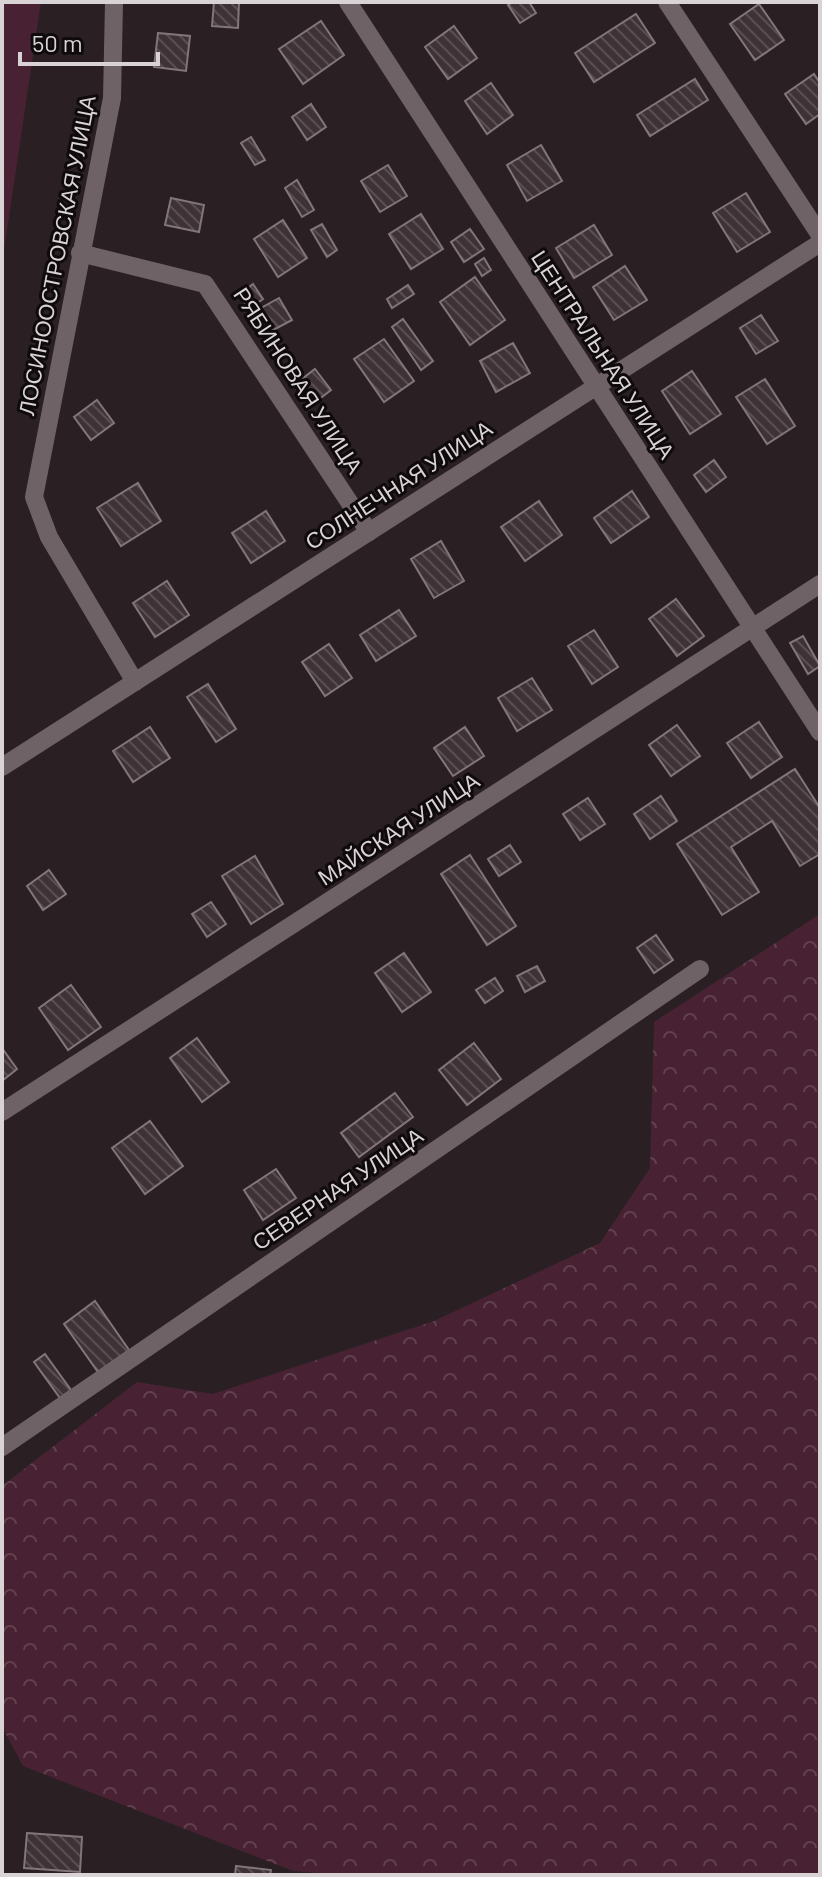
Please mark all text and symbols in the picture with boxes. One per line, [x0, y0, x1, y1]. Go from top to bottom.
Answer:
scale bar [20, 16, 158, 66]
text: 50 m [32, 28, 83, 57]
street label: ЛОСИНООСТРОВСКАЯ УЛИЦА [12, 93, 101, 417]
street label: ЦЕНТРАЛЬНАЯ УЛИЦА [526, 245, 681, 464]
street label: РЯБИНОВАЯ УЛИЦА [228, 282, 369, 479]
street label: СОЛНЕЧНАЯ УЛИЦА [300, 414, 497, 555]
street label: МАЙСКАЯ УЛИЦА [313, 766, 484, 891]
street label: СЕВЕРНАЯ УЛИЦА [247, 1121, 428, 1255]

